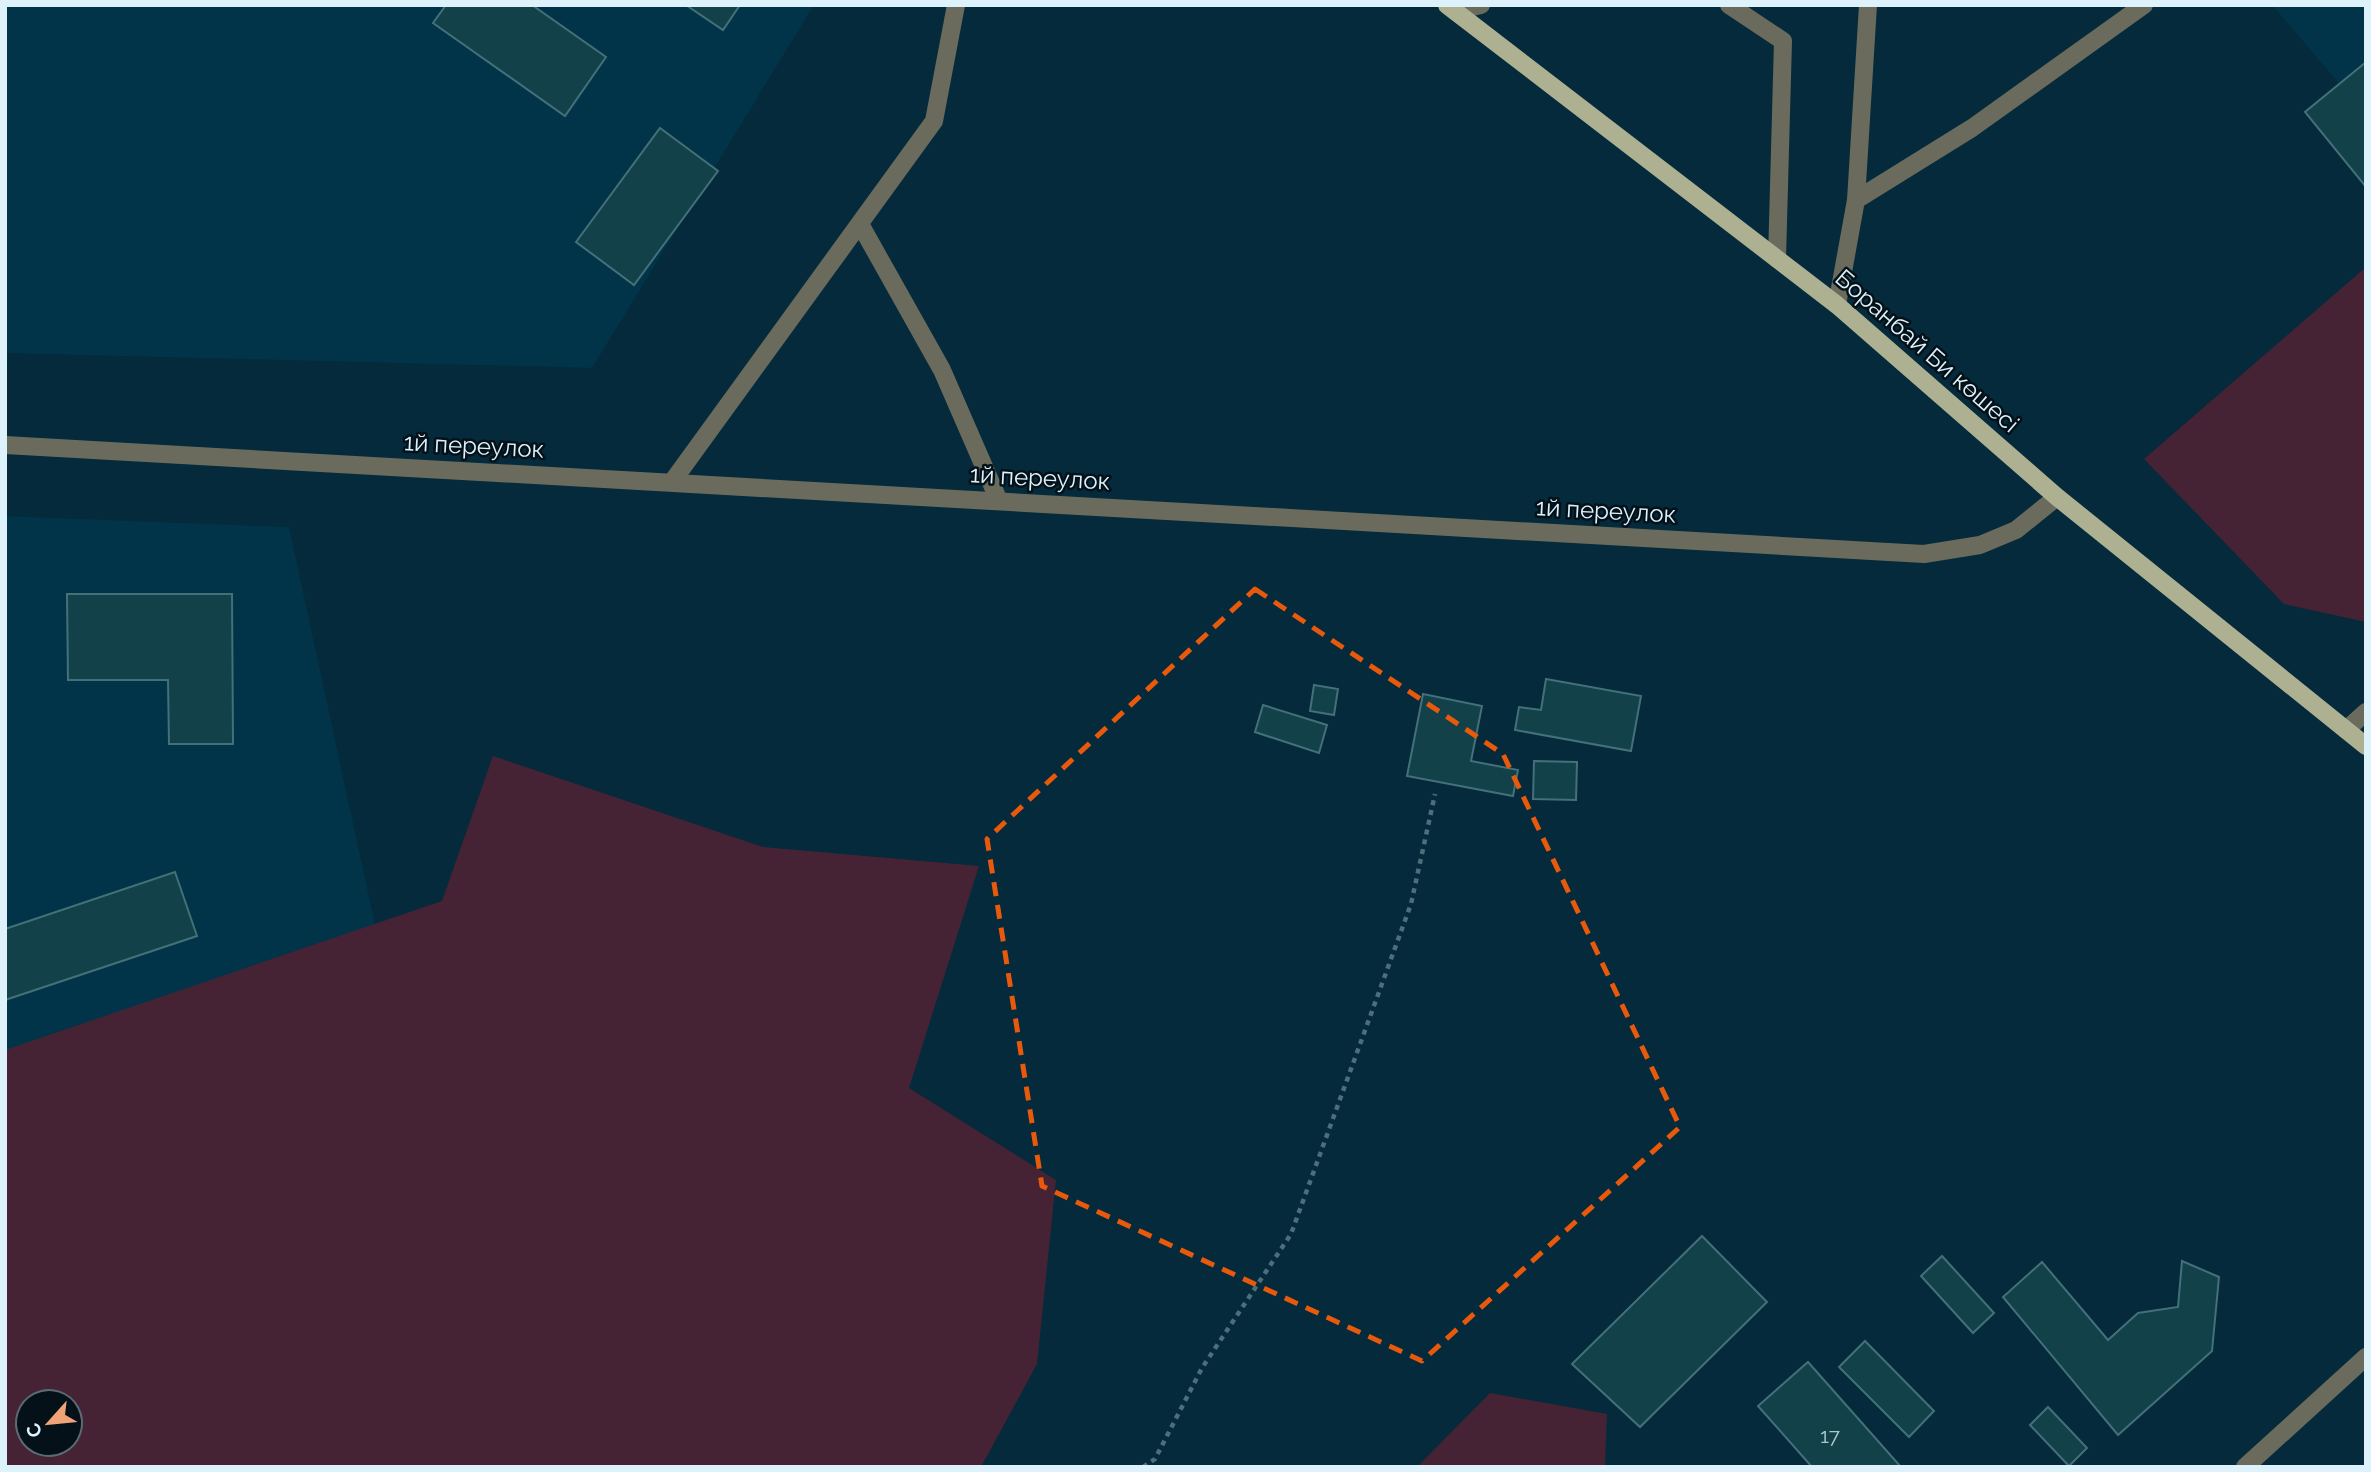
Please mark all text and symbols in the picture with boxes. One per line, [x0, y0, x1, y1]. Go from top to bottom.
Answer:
street label: Боранбай Би көшесі [1830, 263, 2025, 438]
street label: 1й переулок [403, 427, 545, 464]
street label: 1й переулок [969, 459, 1111, 496]
street label: 1й переулок [1535, 492, 1677, 529]
north arrow [14, 1388, 84, 1458]
text: С [21, 1420, 47, 1442]
house number: 17 [1820, 1423, 1841, 1448]

